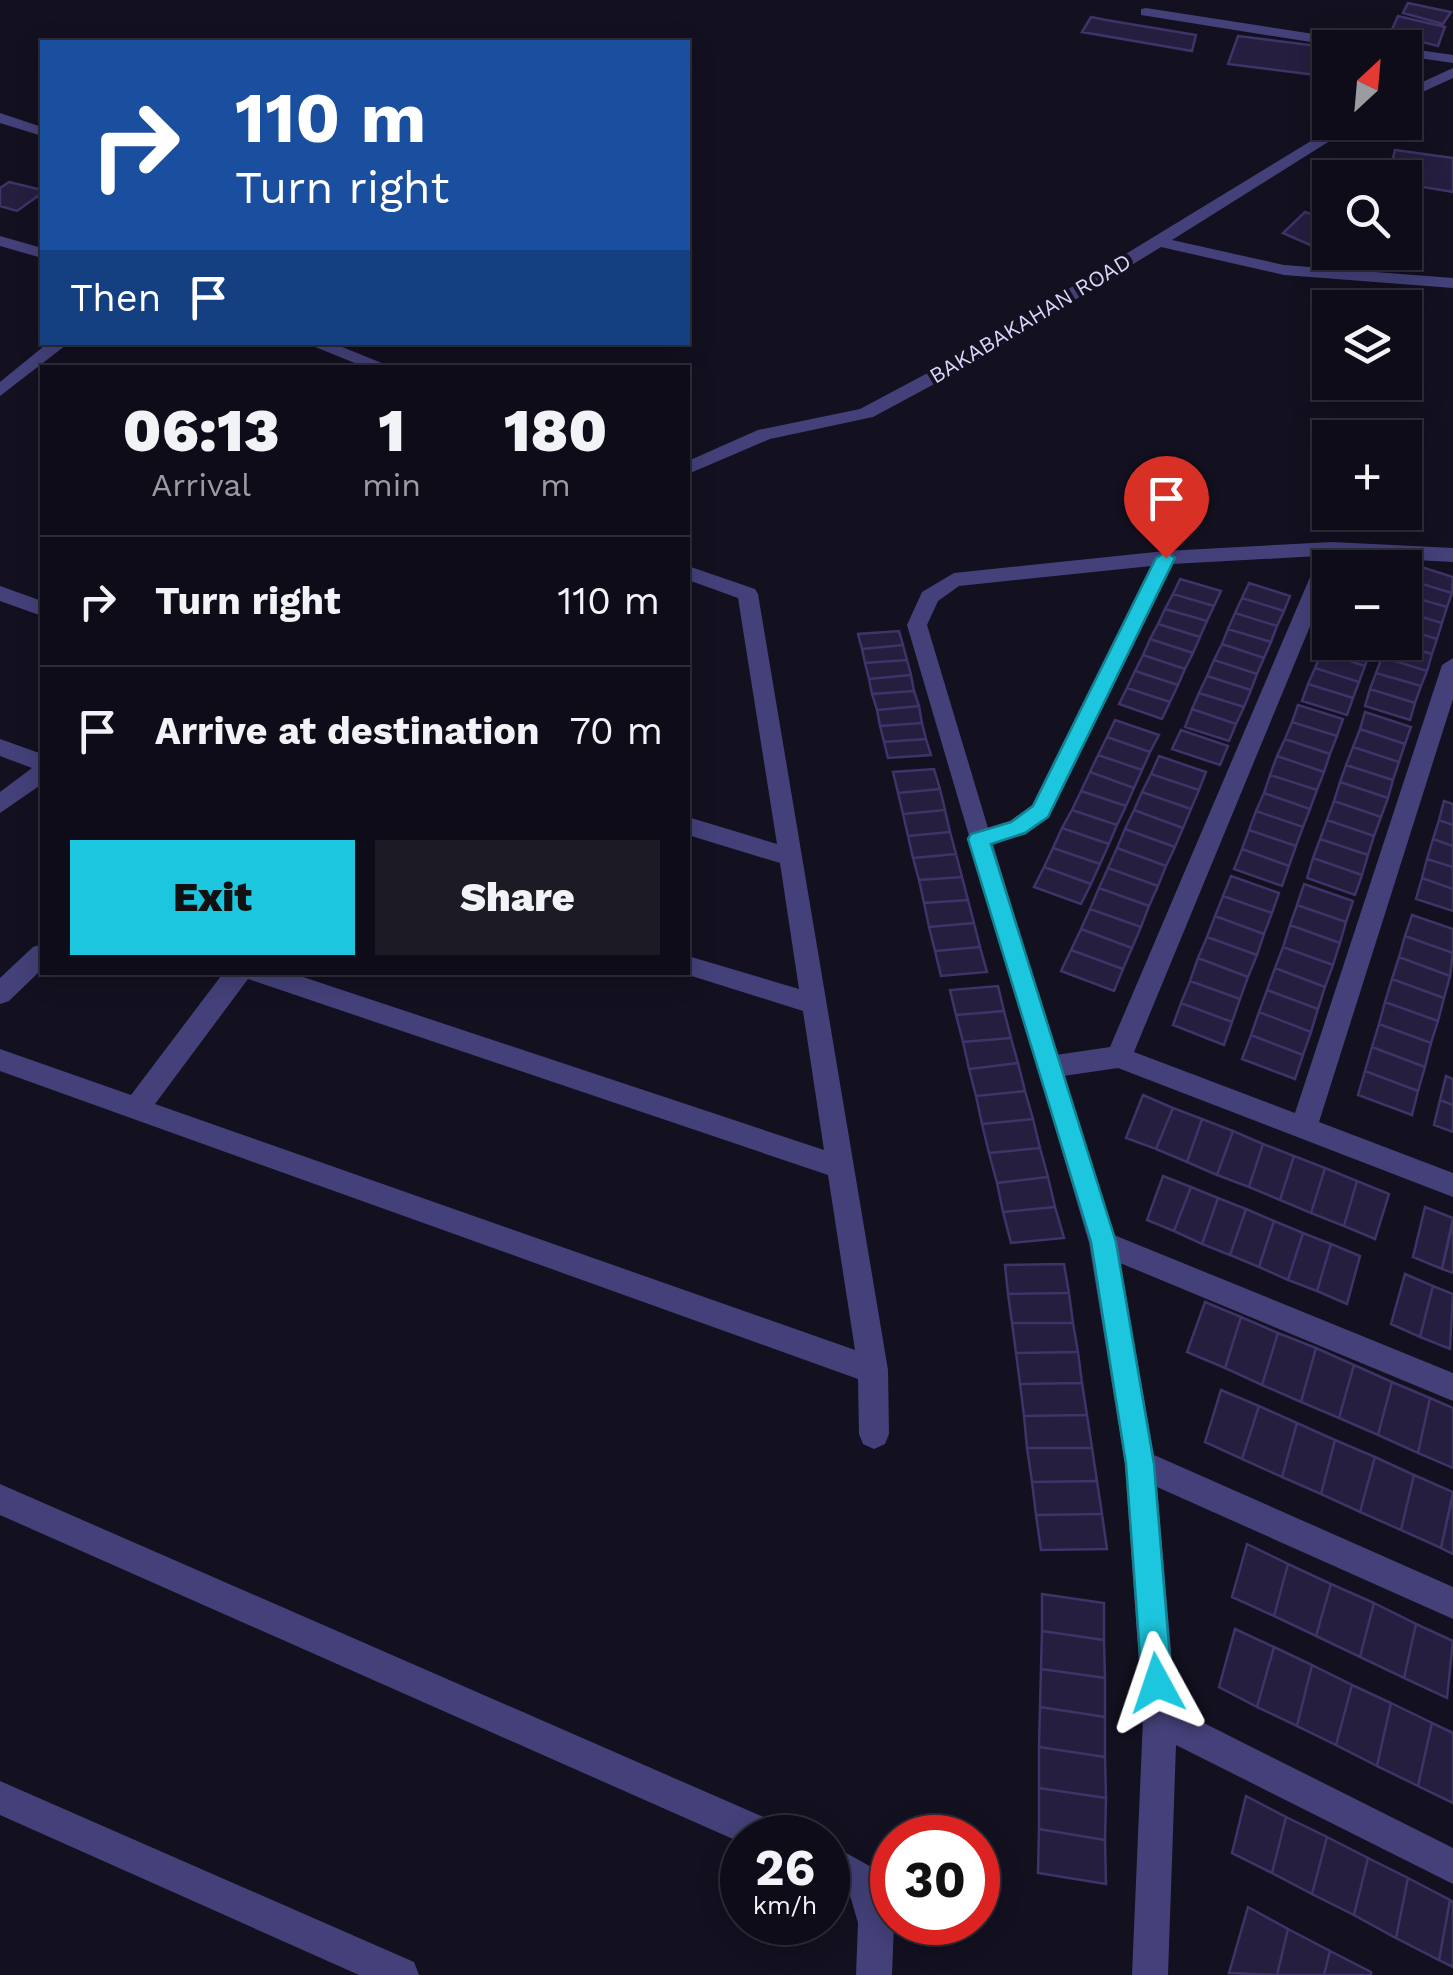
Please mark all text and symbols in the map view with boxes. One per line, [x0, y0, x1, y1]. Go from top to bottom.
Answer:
north arrow [1312, 30, 1422, 140]
map controls [1312, 30, 1422, 660]
text: 110 m [235, 77, 426, 159]
icon: right [70, 80, 200, 210]
button: search [1312, 160, 1422, 270]
text: Turn right [235, 161, 449, 214]
street label: BAKABAKAHAN ROAD [925, 248, 1135, 388]
icon: arrive [181, 270, 236, 325]
text: Then [70, 276, 161, 320]
button: layers [1312, 290, 1422, 400]
text: 06:13 [123, 395, 280, 466]
text: 1 [378, 395, 405, 466]
text: 180 [504, 395, 607, 466]
button: + [1312, 420, 1422, 530]
pin [1124, 456, 1209, 559]
text: Arrival [151, 466, 251, 504]
text: min [362, 466, 421, 504]
text: m [540, 466, 571, 504]
icon: arrive [1139, 471, 1194, 526]
button: − [1312, 550, 1422, 660]
icon: right [70, 574, 125, 629]
text: Turn right [155, 579, 341, 623]
text: 110 m [558, 579, 660, 623]
icon: arrive [70, 704, 125, 759]
text: Arrive at destination [155, 709, 540, 753]
text: 70 m [570, 709, 663, 753]
button: Exit [70, 840, 355, 955]
button: Share [375, 840, 660, 955]
position arrow [1105, 1631, 1209, 1735]
speed limit sign: 30 [870, 1815, 1000, 1945]
text: 26 [755, 1838, 815, 1897]
text: km/h [753, 1891, 817, 1920]

